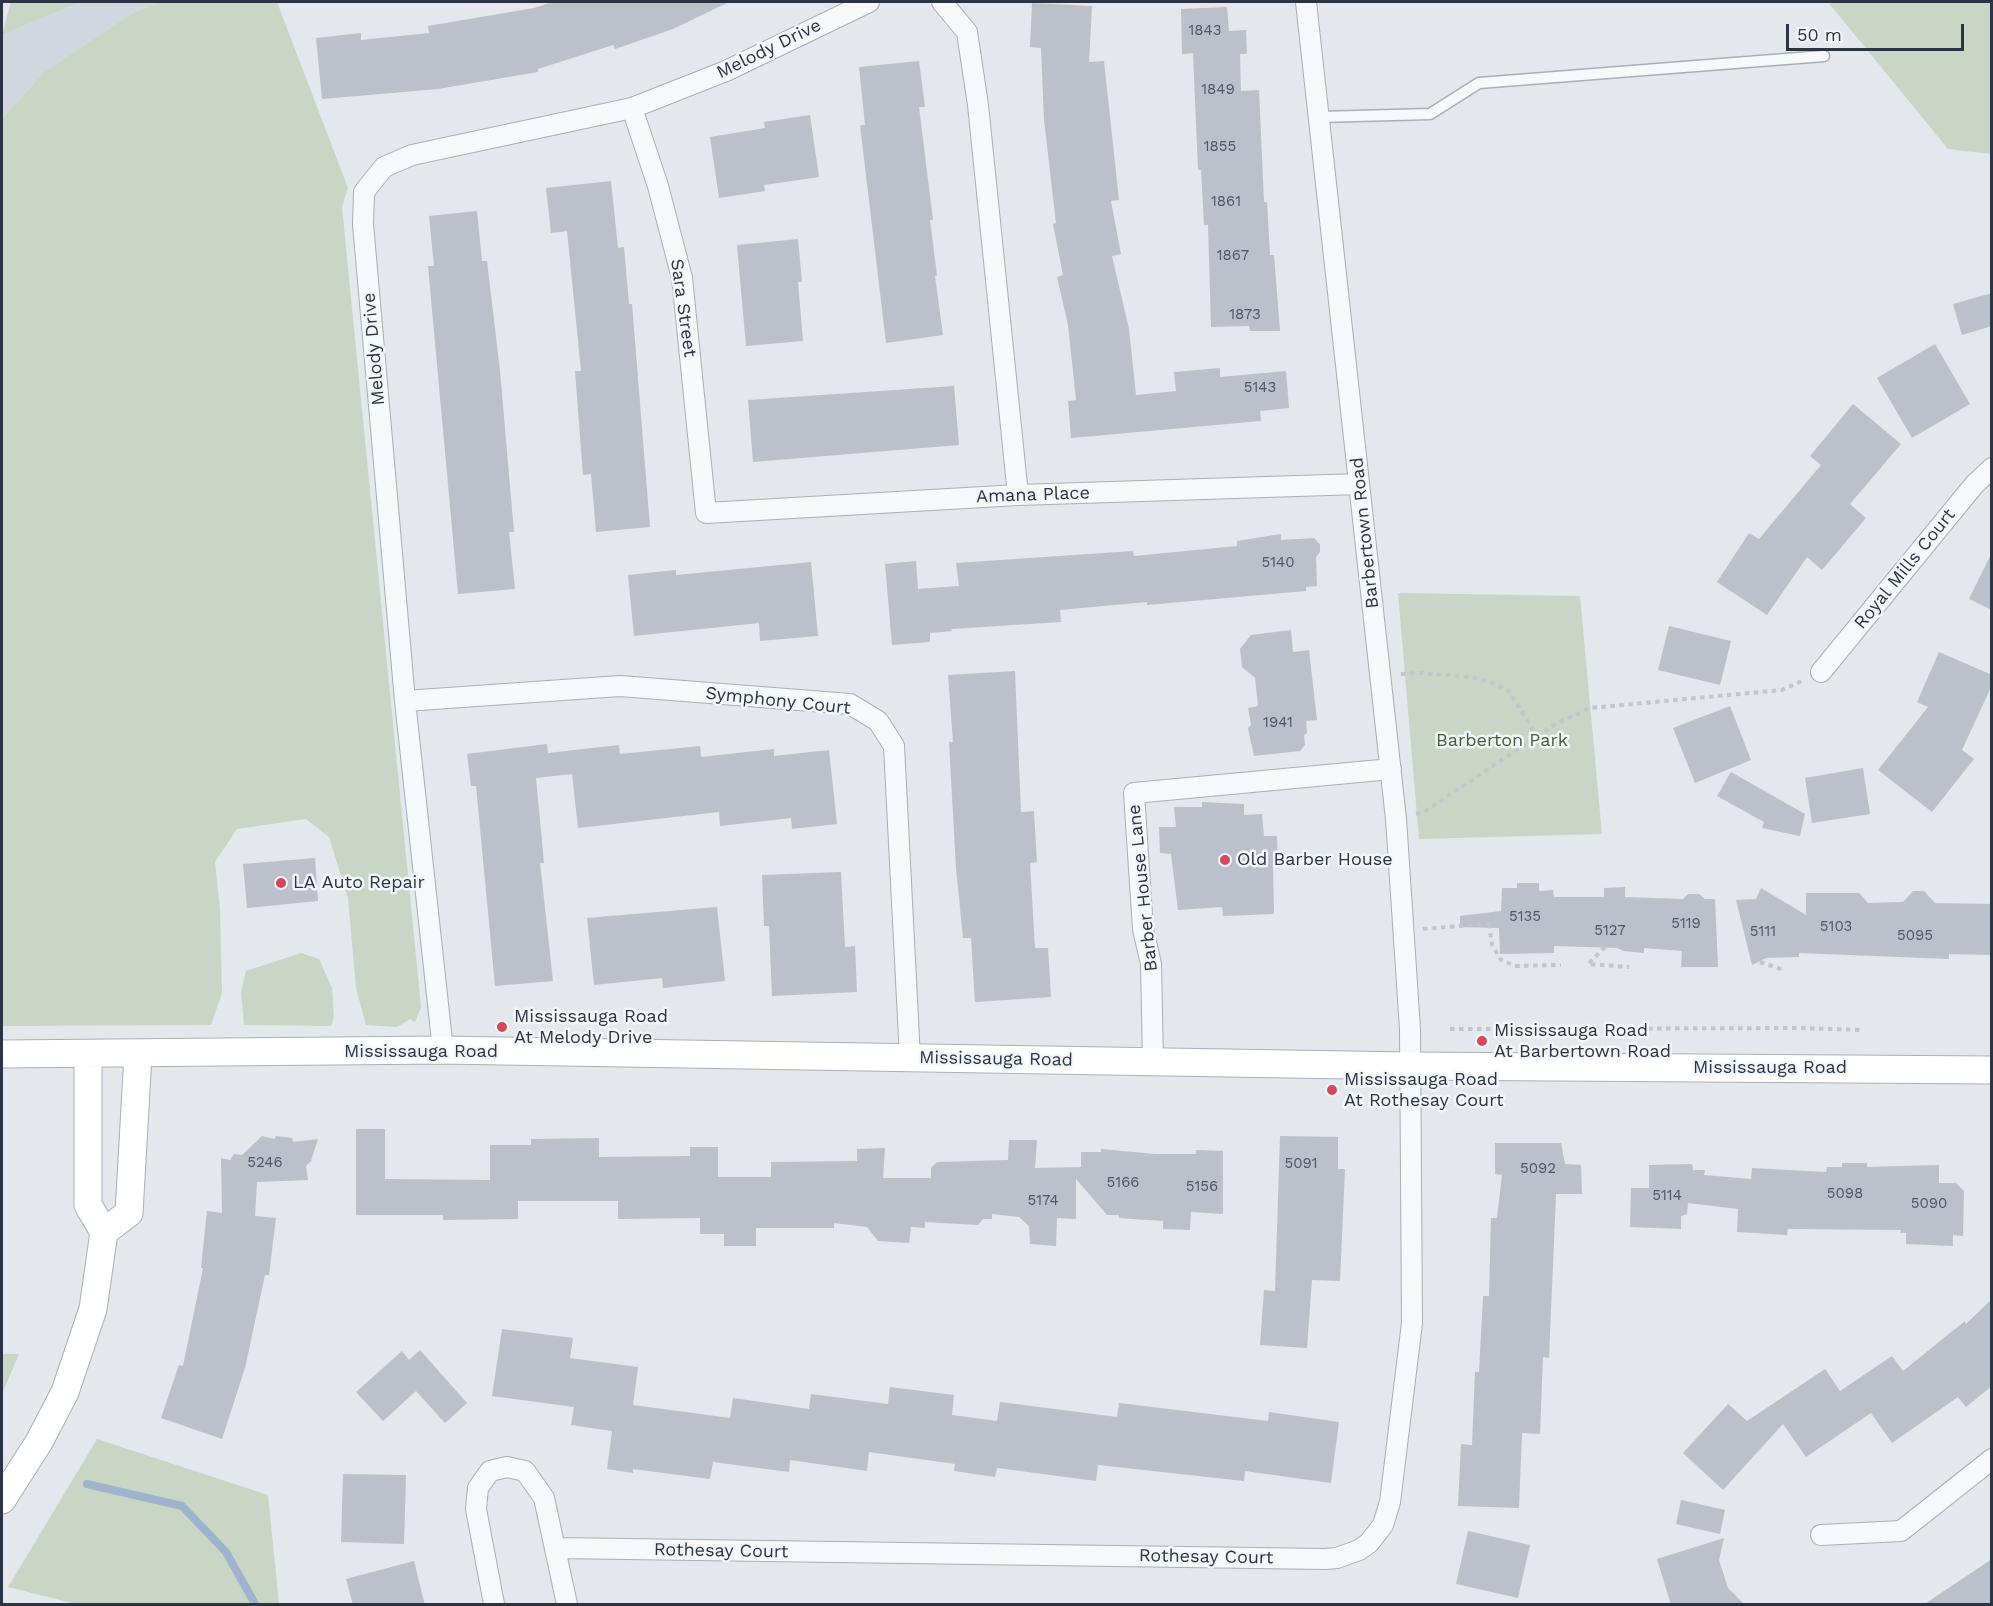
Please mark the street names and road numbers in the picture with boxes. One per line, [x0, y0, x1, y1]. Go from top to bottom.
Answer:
street label: Melody Drive [713, 14, 825, 84]
street label: Sara Street [665, 257, 701, 359]
street label: Melody Drive [358, 292, 390, 406]
street label: Barbertown Road [1346, 456, 1384, 610]
street label: Amana Place [976, 482, 1090, 508]
street label: Royal Mills Court [1850, 505, 1960, 633]
street label: Symphony Court [704, 683, 852, 719]
street label: Barber House Lane [1123, 803, 1163, 973]
street label: Mississauga Road [344, 1041, 498, 1063]
street label: Mississauga Road [919, 1047, 1073, 1071]
street label: Mississauga Road [1693, 1057, 1847, 1079]
street label: Rothesay Court [654, 1539, 788, 1563]
street label: Rothesay Court [1139, 1545, 1273, 1569]

